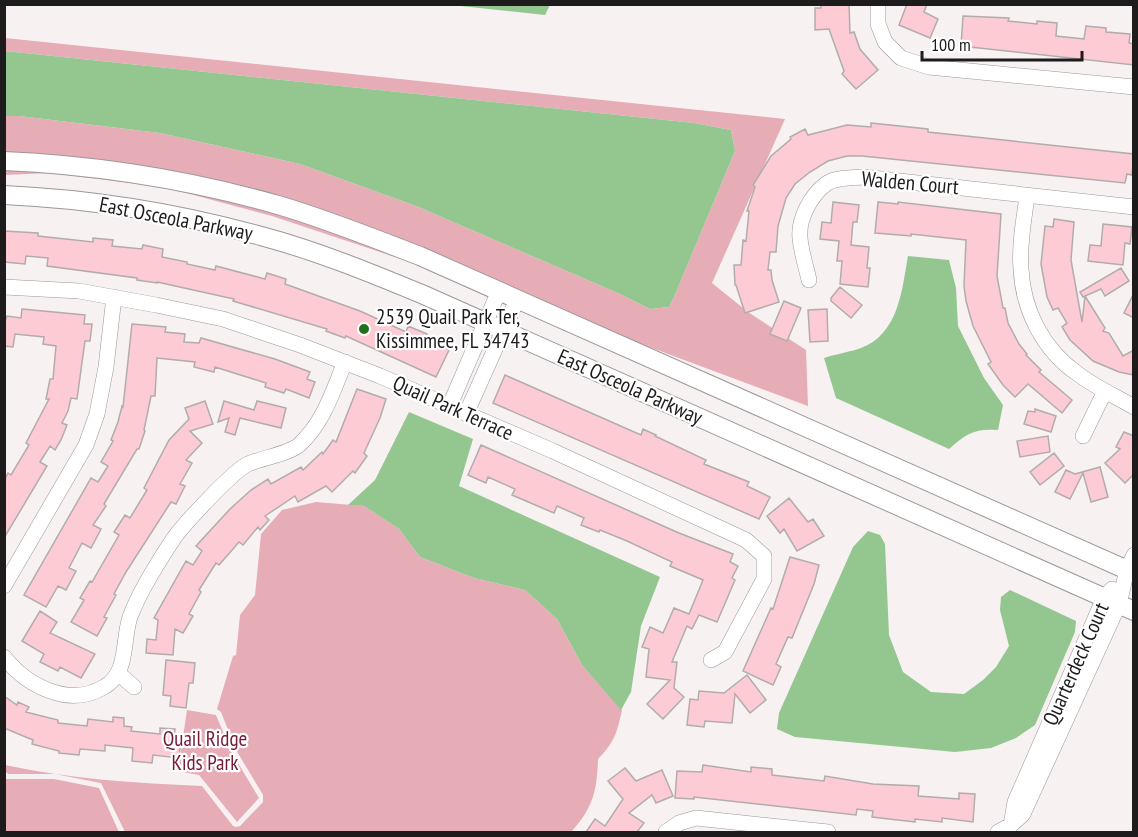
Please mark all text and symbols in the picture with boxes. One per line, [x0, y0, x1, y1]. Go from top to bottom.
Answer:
scale bar [922, 24, 1082, 62]
text: 100 m [931, 33, 971, 56]
street label: Walden Court [860, 165, 960, 200]
street label: East Osceola Parkway [97, 190, 255, 247]
place label: 2539 Quail Park Ter, Kissimmee, FL 34743 [376, 303, 530, 354]
marker: 2539 Quail Park Ter, Kissimmee, FL 34743 [357, 322, 371, 336]
street label: East Osceola Parkway [554, 343, 707, 431]
street label: Quail Park Terrace [389, 369, 518, 446]
street label: Quarterdeck Court [1036, 598, 1115, 729]
park label: Quail Ridge Kids Park [163, 725, 247, 776]

